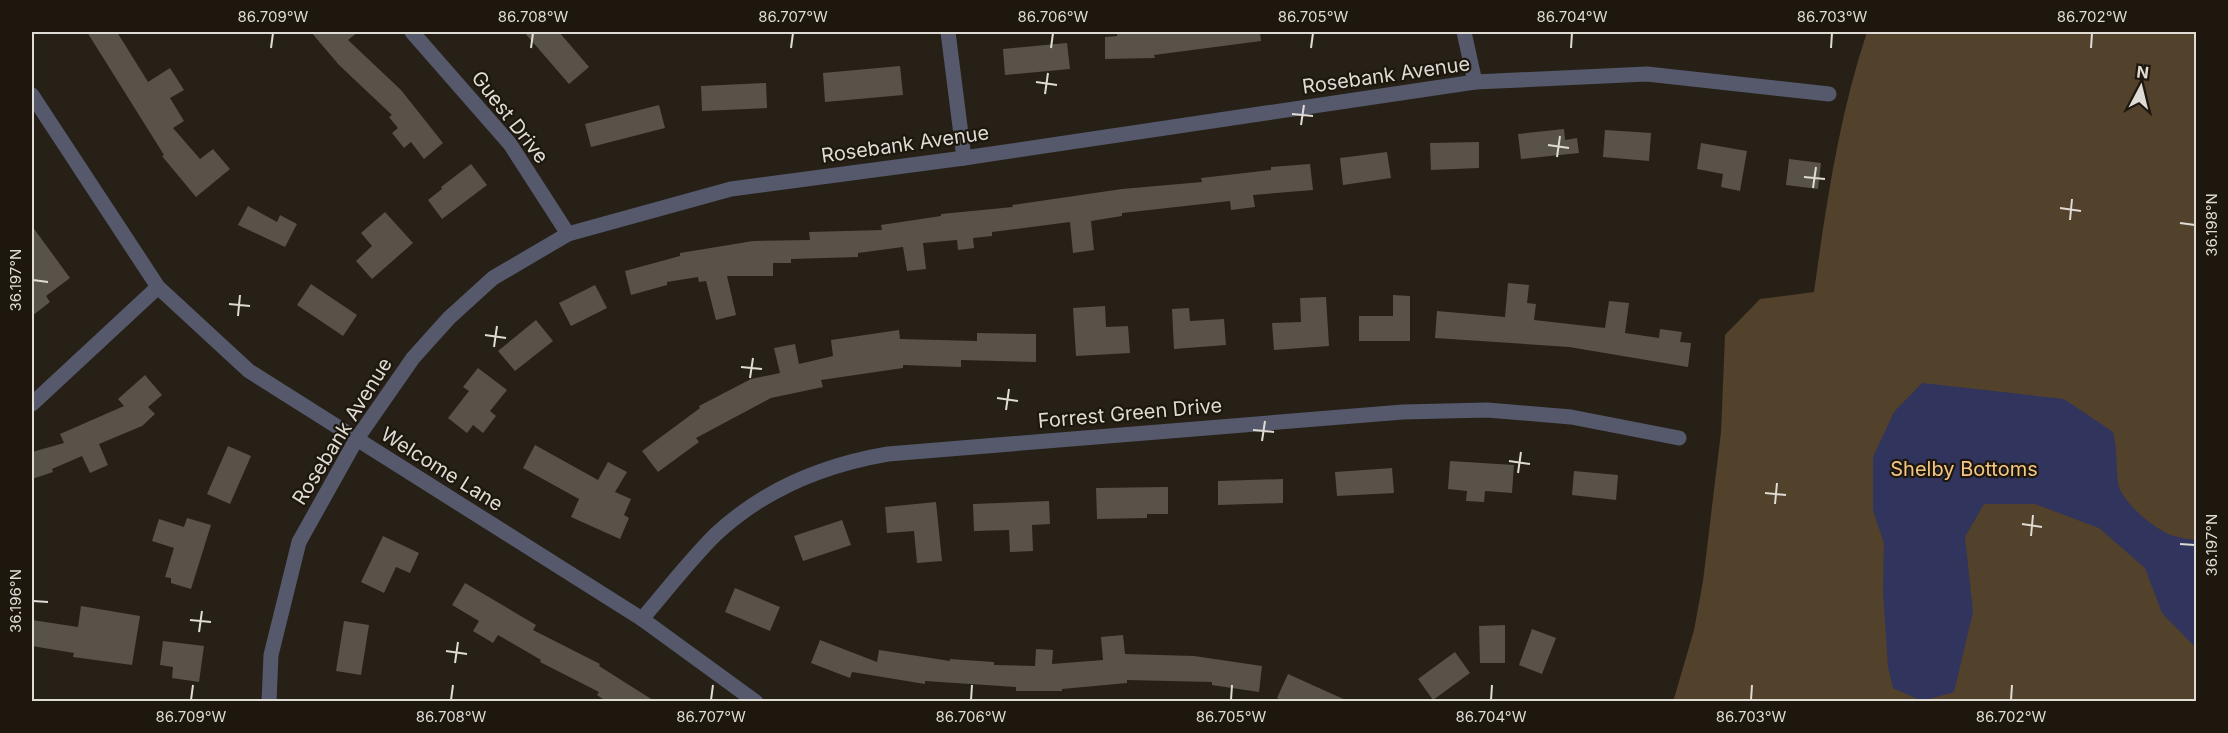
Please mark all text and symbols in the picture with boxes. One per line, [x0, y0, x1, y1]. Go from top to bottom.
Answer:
text: 86.709°W [238, 7, 309, 26]
text: 86.708°W [498, 7, 569, 26]
text: 86.707°W [758, 7, 828, 26]
text: 86.706°W [1018, 7, 1089, 26]
text: 86.705°W [1278, 7, 1349, 26]
text: 86.704°W [1537, 7, 1608, 26]
text: 86.703°W [1797, 7, 1868, 26]
text: 86.702°W [2057, 7, 2128, 26]
street label: Rosebank Avenue [1301, 51, 1471, 99]
north arrow [2111, 57, 2171, 117]
text: N [2136, 61, 2150, 83]
street label: Guest Drive [466, 66, 554, 168]
street label: Rosebank Avenue [820, 120, 990, 168]
text: 36.198°N [2202, 193, 2221, 257]
text: 36.197°N [6, 249, 25, 311]
street label: Rosebank Avenue [287, 353, 397, 509]
street label: Forrest Green Drive [1037, 393, 1223, 433]
street label: Welcome Lane [377, 422, 507, 516]
park label: Shelby Bottoms [1890, 457, 2038, 481]
text: 36.197°N [2202, 514, 2221, 576]
text: 36.196°N [6, 569, 25, 633]
text: 86.709°W [156, 707, 227, 726]
text: 86.708°W [416, 707, 487, 726]
text: 86.707°W [676, 707, 746, 726]
text: 86.706°W [936, 707, 1007, 726]
text: 86.705°W [1196, 707, 1267, 726]
text: 86.704°W [1456, 707, 1527, 726]
text: 86.703°W [1716, 707, 1787, 726]
text: 86.702°W [1976, 707, 2047, 726]

